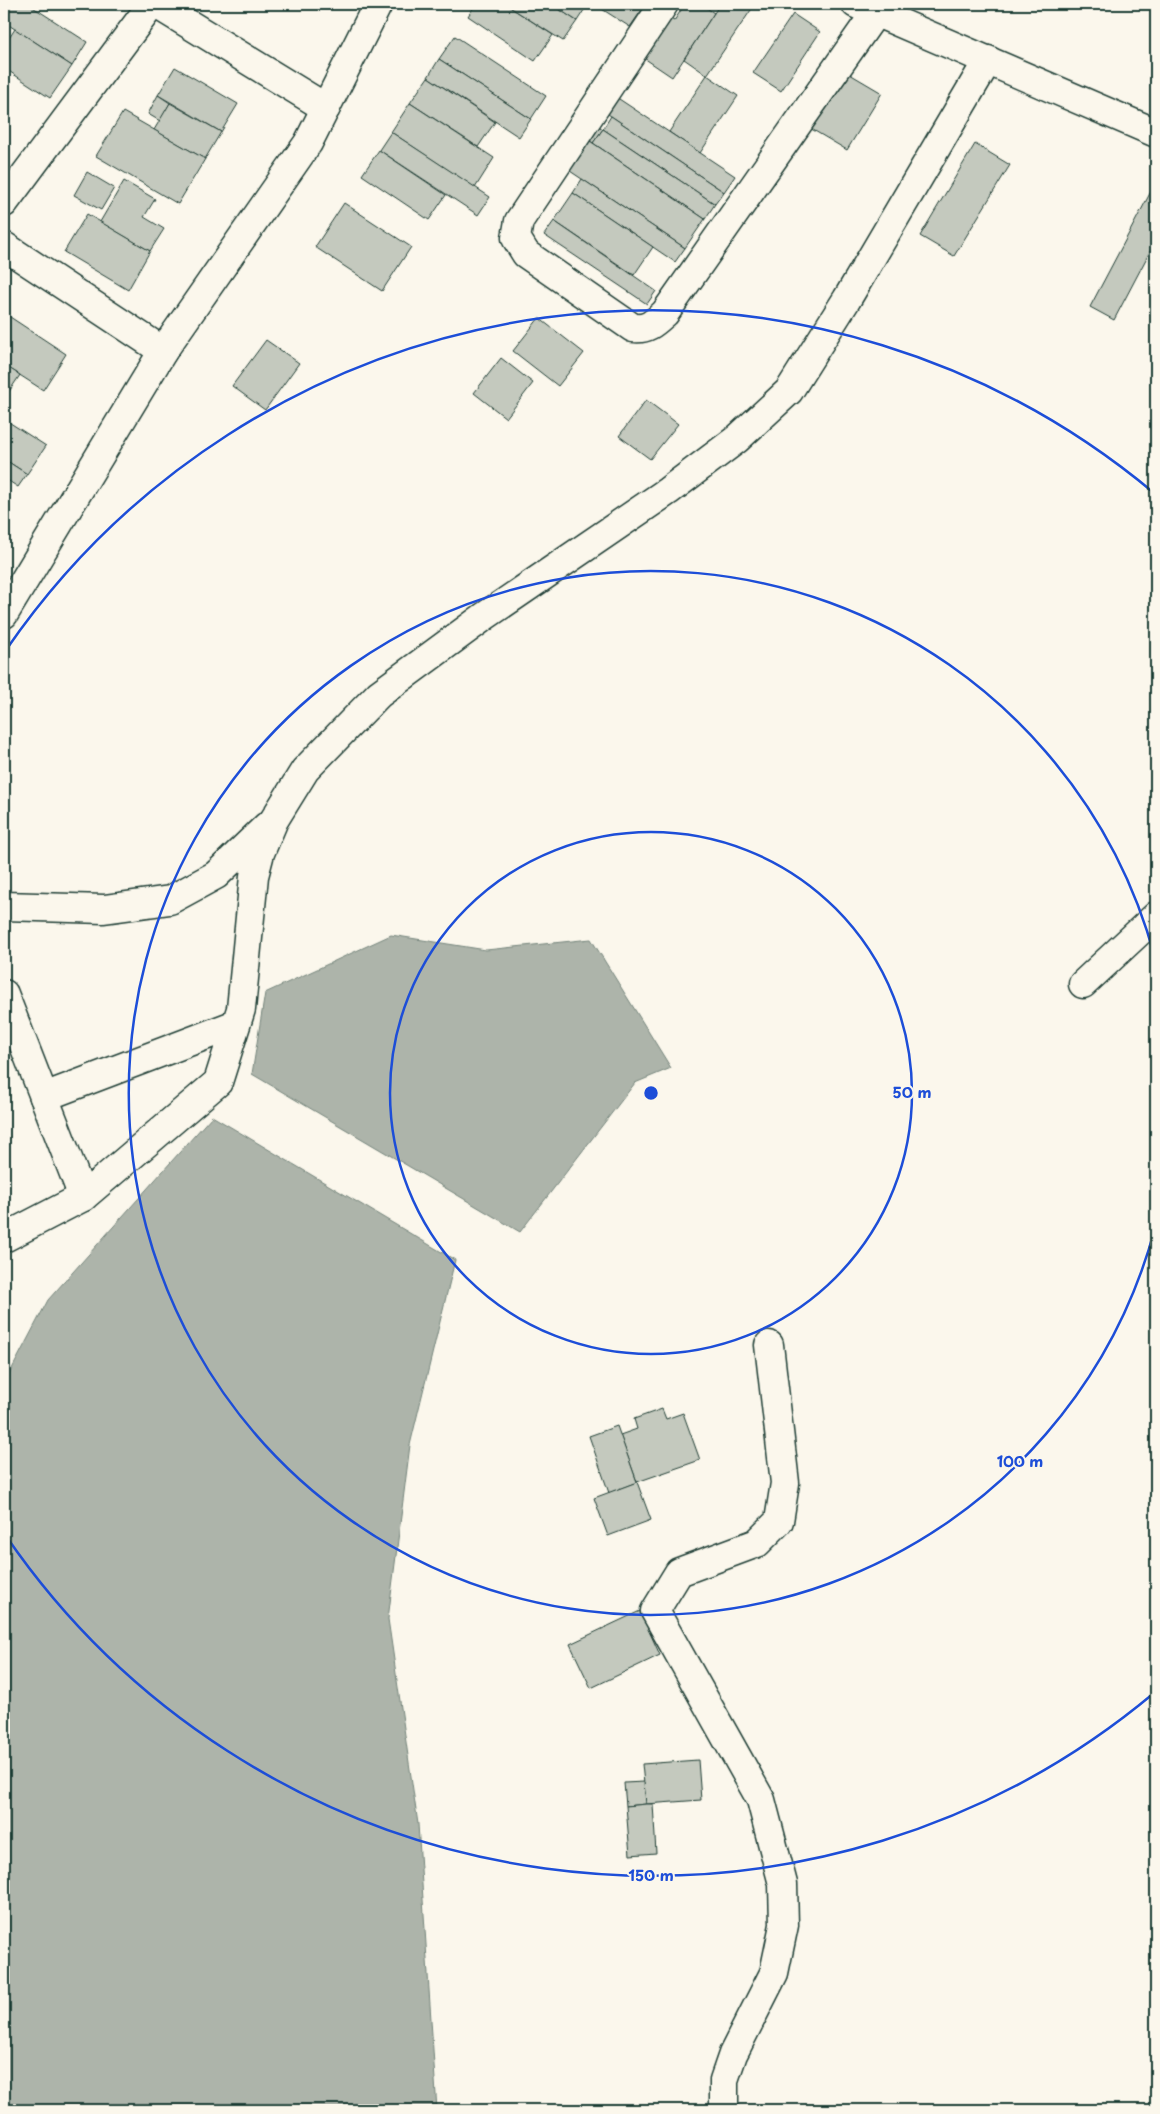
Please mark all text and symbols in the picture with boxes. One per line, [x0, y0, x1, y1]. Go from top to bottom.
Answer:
text: 50 m [893, 1080, 931, 1103]
centre of rings [642, 1084, 660, 1102]
text: 100 m [997, 1449, 1043, 1472]
text: 150 m [628, 1863, 674, 1886]

